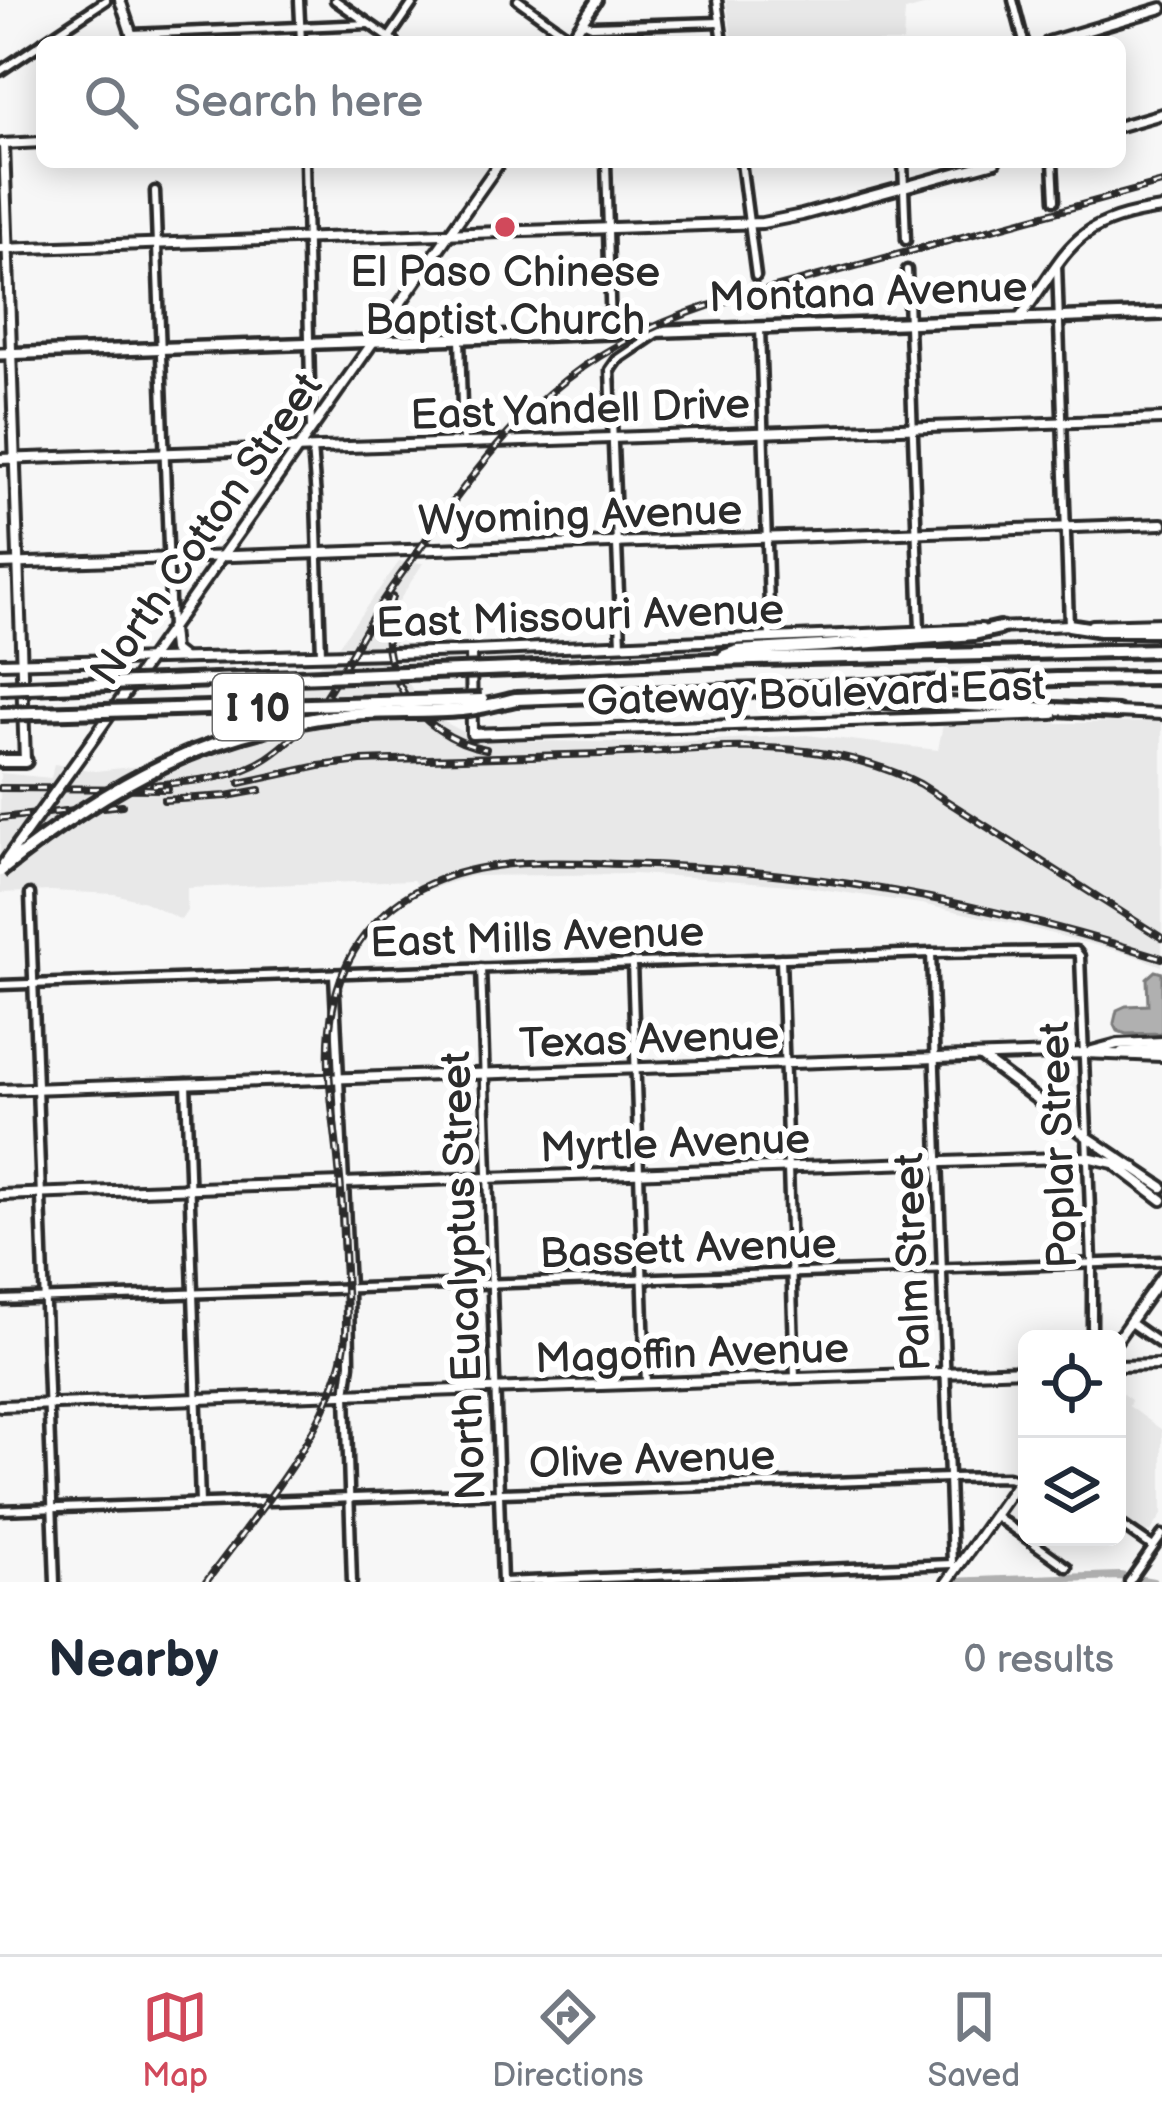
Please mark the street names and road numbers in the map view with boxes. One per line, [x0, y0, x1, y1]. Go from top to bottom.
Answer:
street label: Montana Avenue [708, 262, 1028, 325]
street label: North Cotton Street [80, 363, 334, 695]
street label: East Yandell Drive [409, 379, 751, 442]
street label: Wyoming Avenue [417, 485, 743, 548]
street label: East Missouri Avenue [375, 585, 785, 650]
street label: Gateway Boulevard East [586, 661, 1046, 728]
road number: I 10 [213, 674, 303, 740]
street label: East Mills Avenue [369, 907, 705, 970]
street label: Texas Avenue [518, 1010, 780, 1071]
street label: Poplar Street [1030, 1021, 1089, 1269]
street label: North Eucalyptus Street [431, 1050, 498, 1501]
street label: Myrtle Avenue [539, 1114, 811, 1175]
street label: Palm Street [884, 1152, 943, 1372]
street label: Bassett Avenue [539, 1219, 837, 1280]
street label: Magoffin Avenue [534, 1324, 850, 1385]
street label: Olive Avenue [528, 1431, 776, 1490]

